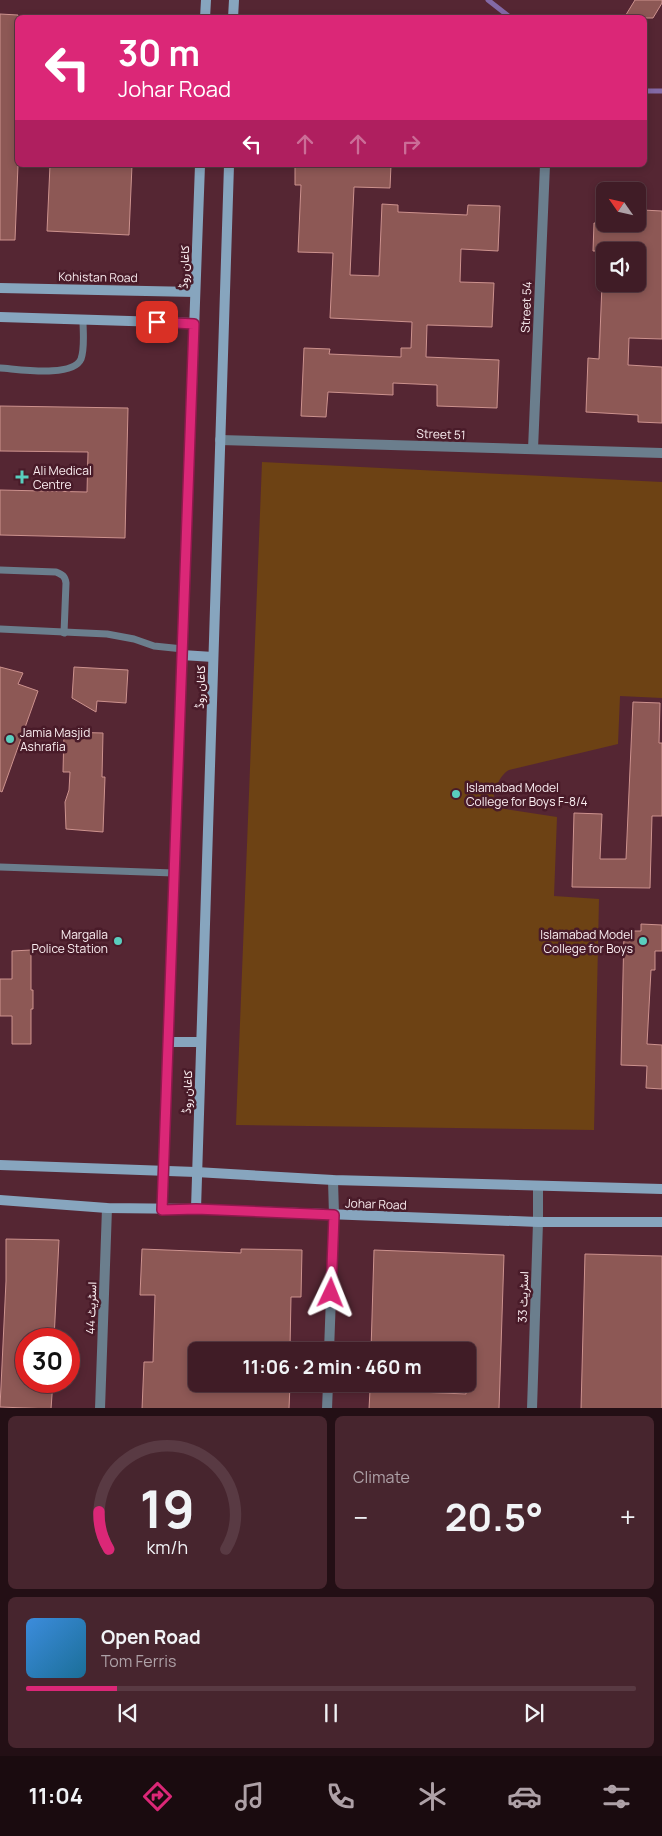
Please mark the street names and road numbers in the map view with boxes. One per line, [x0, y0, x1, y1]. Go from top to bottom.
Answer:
street label: کاغان روڈ [175, 245, 193, 289]
street label: Kohistan Road [58, 268, 138, 286]
street label: Street 54 [517, 281, 535, 333]
street label: Street 51 [416, 425, 466, 443]
street label: کاغان روڈ [191, 665, 209, 709]
street label: کاغان روڈ [178, 1070, 196, 1114]
street label: Johar Road [345, 1194, 407, 1214]
street label: اسٹریٹ 33 [514, 1271, 532, 1323]
street label: اسٹریٹ 44 [82, 1281, 100, 1335]

